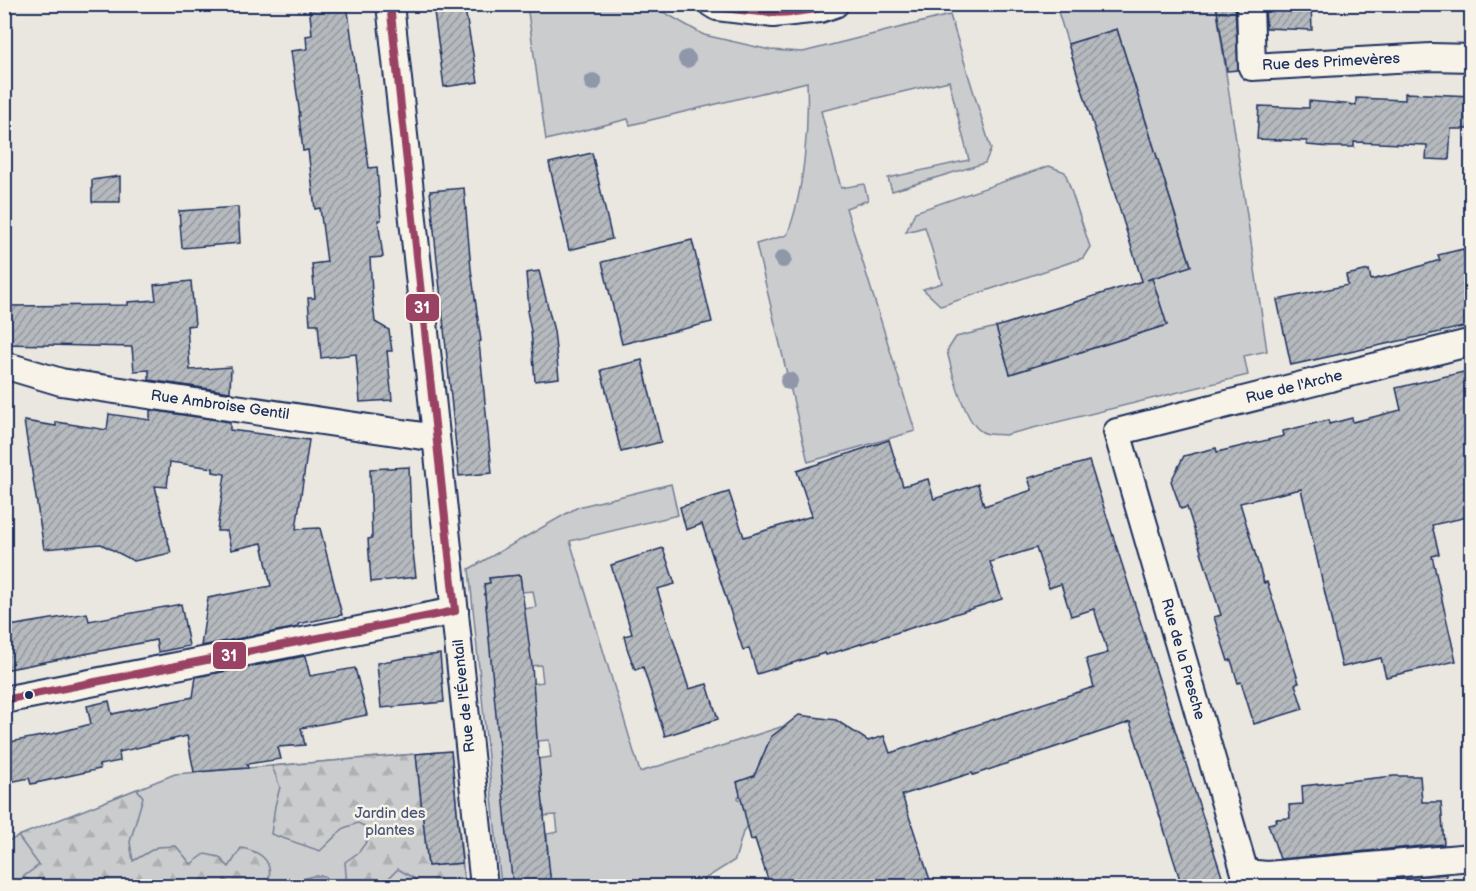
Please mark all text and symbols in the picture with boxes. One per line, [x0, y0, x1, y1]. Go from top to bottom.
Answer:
street label: Rue des Primevères [1262, 49, 1401, 75]
line badge: 31 [405, 293, 440, 322]
text: 31 [414, 299, 430, 318]
street label: Rue de l'Arche [1244, 366, 1344, 408]
street label: Rue Ambroise Gentil [150, 386, 290, 424]
street label: Rue de la Presche [1157, 596, 1209, 722]
street label: Rue de l'Éventail [449, 638, 479, 754]
line badge: 31 [212, 641, 247, 670]
text: 31 [221, 647, 237, 666]
unlabelled marker [23, 689, 35, 701]
park label: Jardin des plantes [355, 804, 426, 840]

